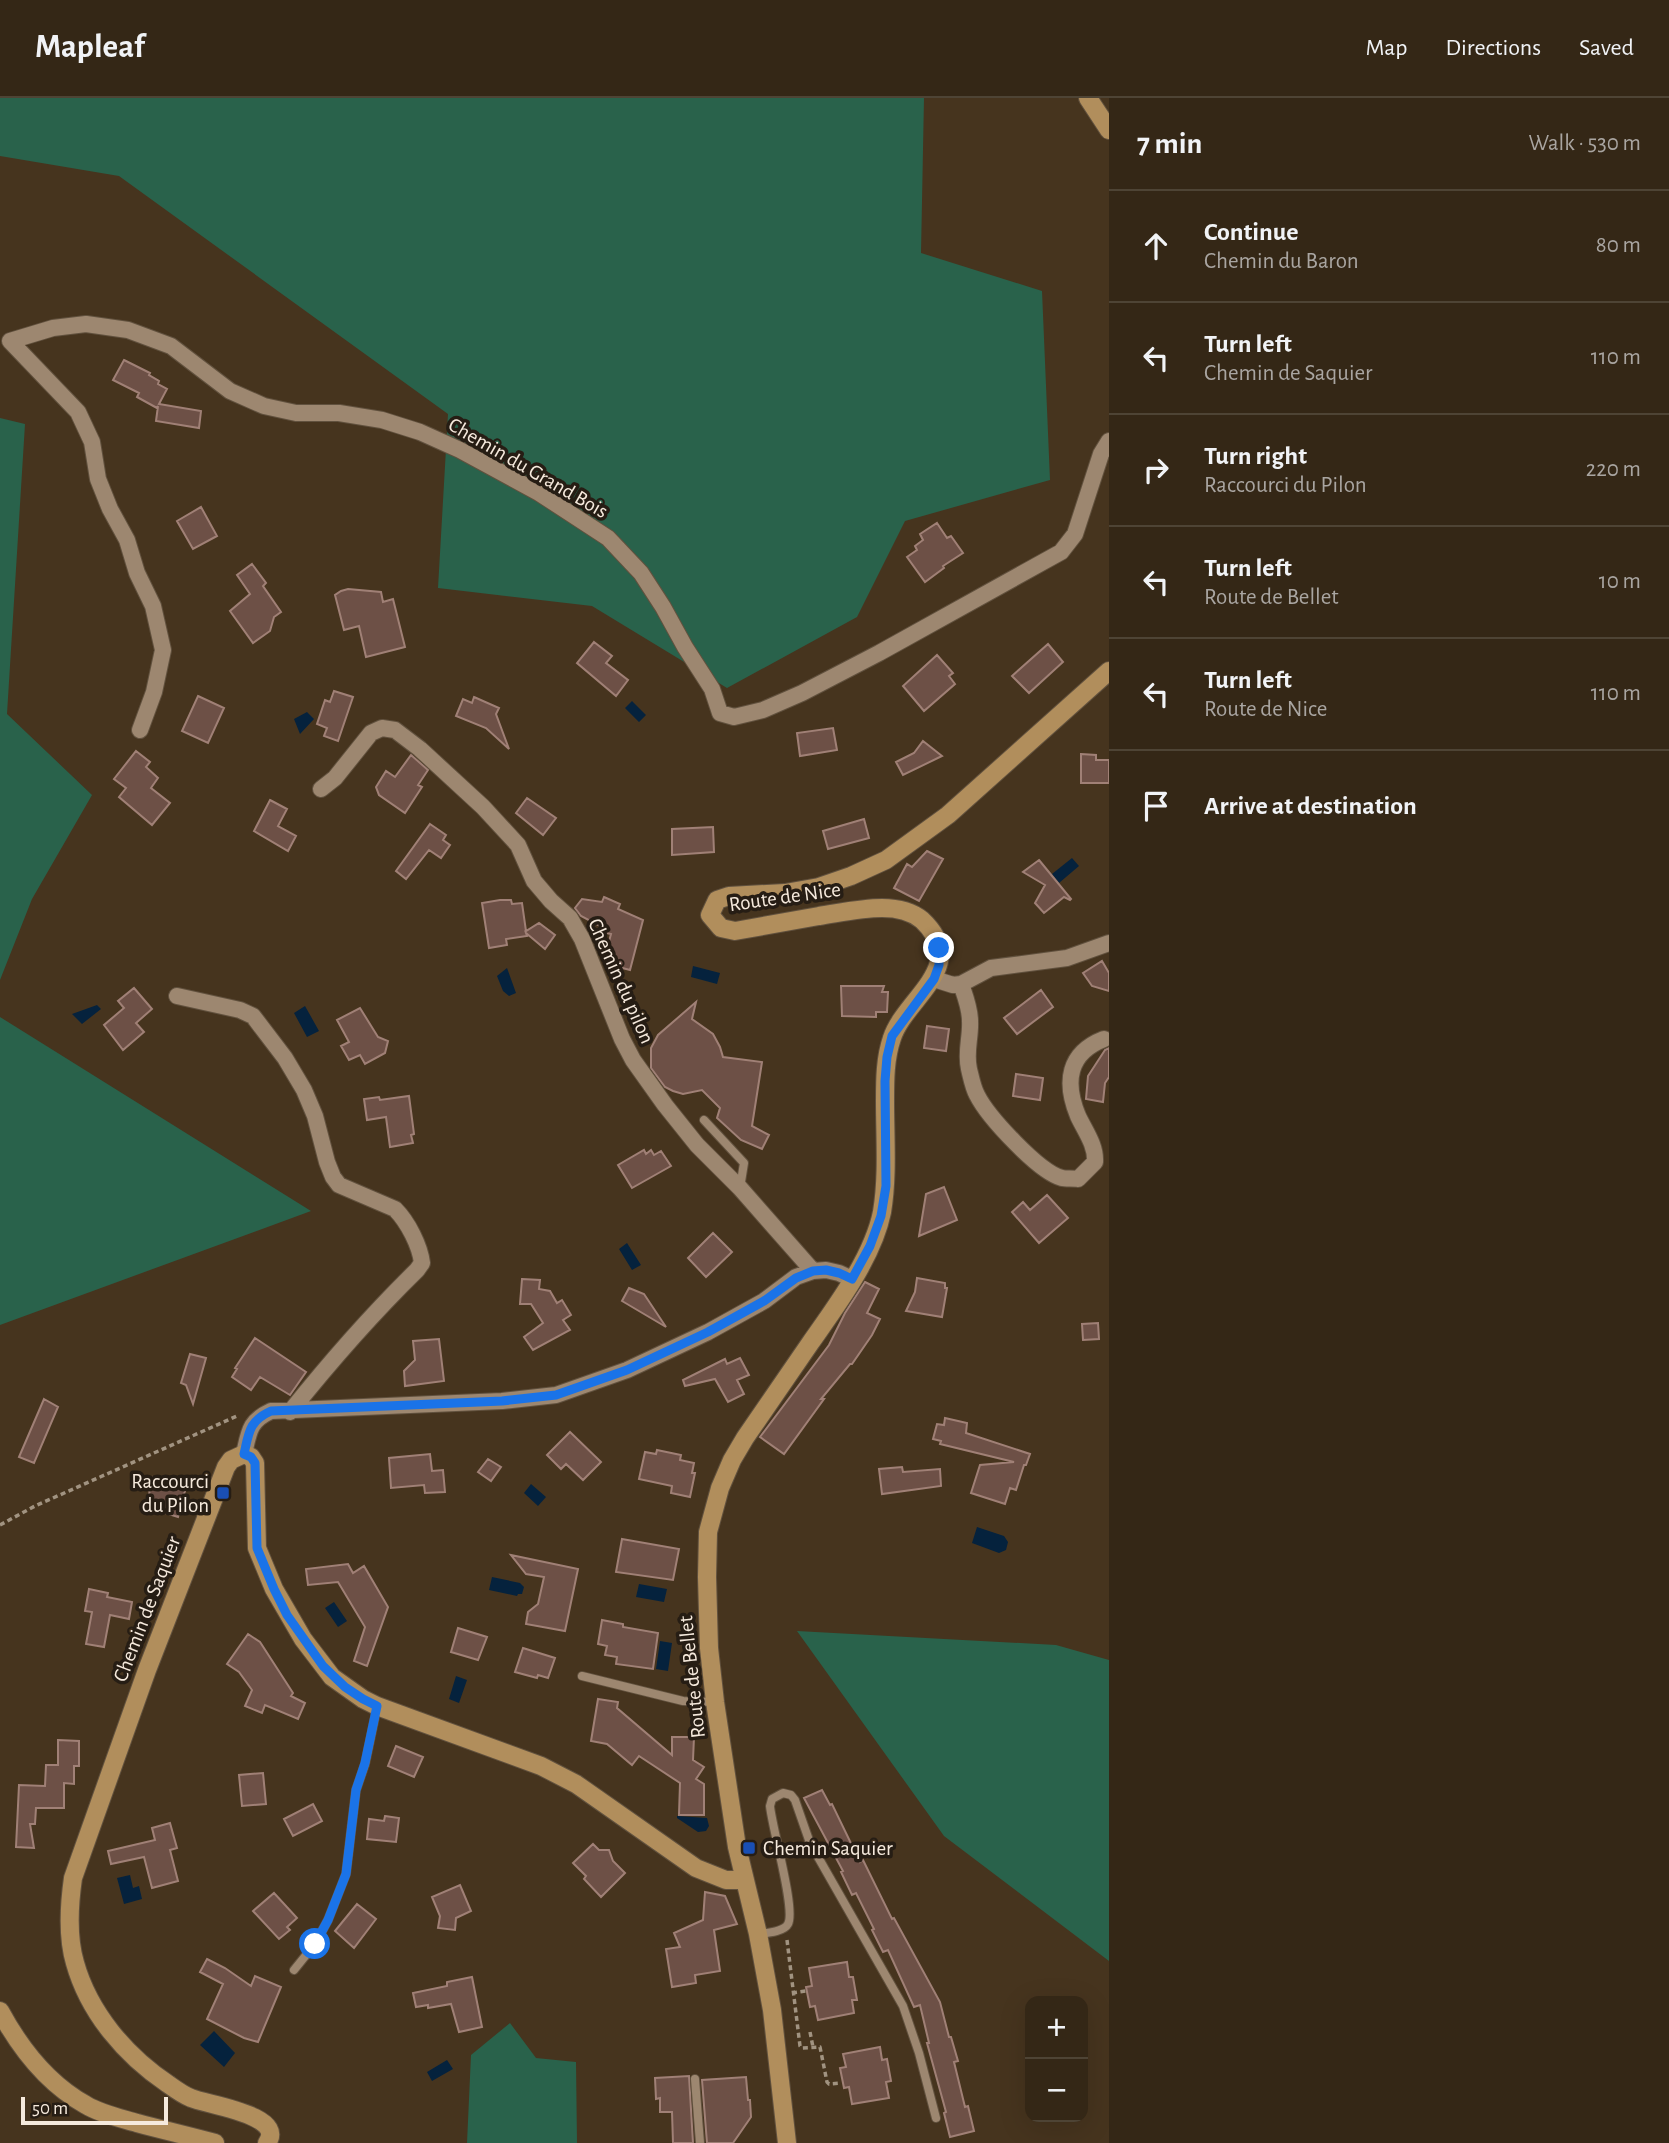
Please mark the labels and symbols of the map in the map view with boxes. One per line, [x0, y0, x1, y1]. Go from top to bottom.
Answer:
street label: Chemin du Grand Bois [445, 414, 611, 522]
street label: Route de Nice [728, 879, 842, 915]
street label: Chemin du pilon [584, 915, 658, 1047]
route end [923, 932, 954, 963]
place label: Raccourci du Pilon [131, 1471, 209, 1516]
marker: Raccourci du Pilon [215, 1485, 231, 1501]
street label: Chemin de Saquier [110, 1533, 184, 1685]
street label: Route de Bellet [675, 1614, 709, 1739]
place label: Chemin Saquier [763, 1838, 893, 1859]
marker: Chemin Saquier [741, 1840, 757, 1856]
route start [299, 1928, 330, 1959]
scale bar [21, 2094, 168, 2126]

